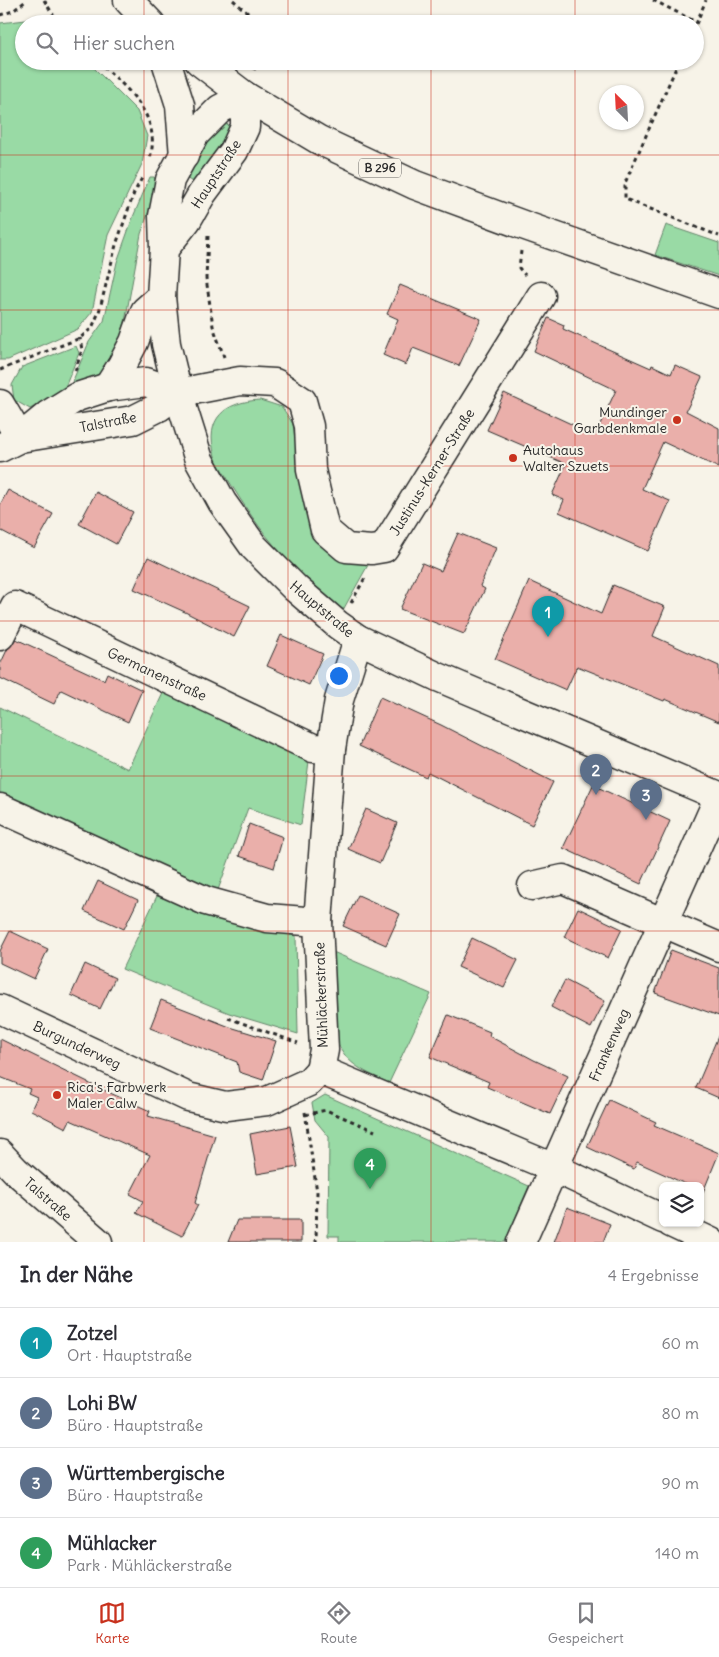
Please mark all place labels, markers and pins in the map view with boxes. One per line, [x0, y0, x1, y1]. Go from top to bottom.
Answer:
place label: Mundinger Garbdenkmale [574, 403, 667, 437]
marker: Mundinger Garbdenkmale [671, 414, 683, 426]
place label: Autohaus Walter Szuets [523, 441, 609, 475]
marker: Autohaus Walter Szuets [507, 452, 519, 464]
pin: 1 [532, 596, 564, 637]
pin: 2 [580, 754, 612, 795]
pin: 3 [630, 779, 662, 820]
place label: Rica's Farbwerk Maler Calw [67, 1078, 167, 1112]
marker: Rica's Farbwerk Maler Calw [51, 1089, 63, 1101]
pin: 4 [354, 1148, 386, 1189]

